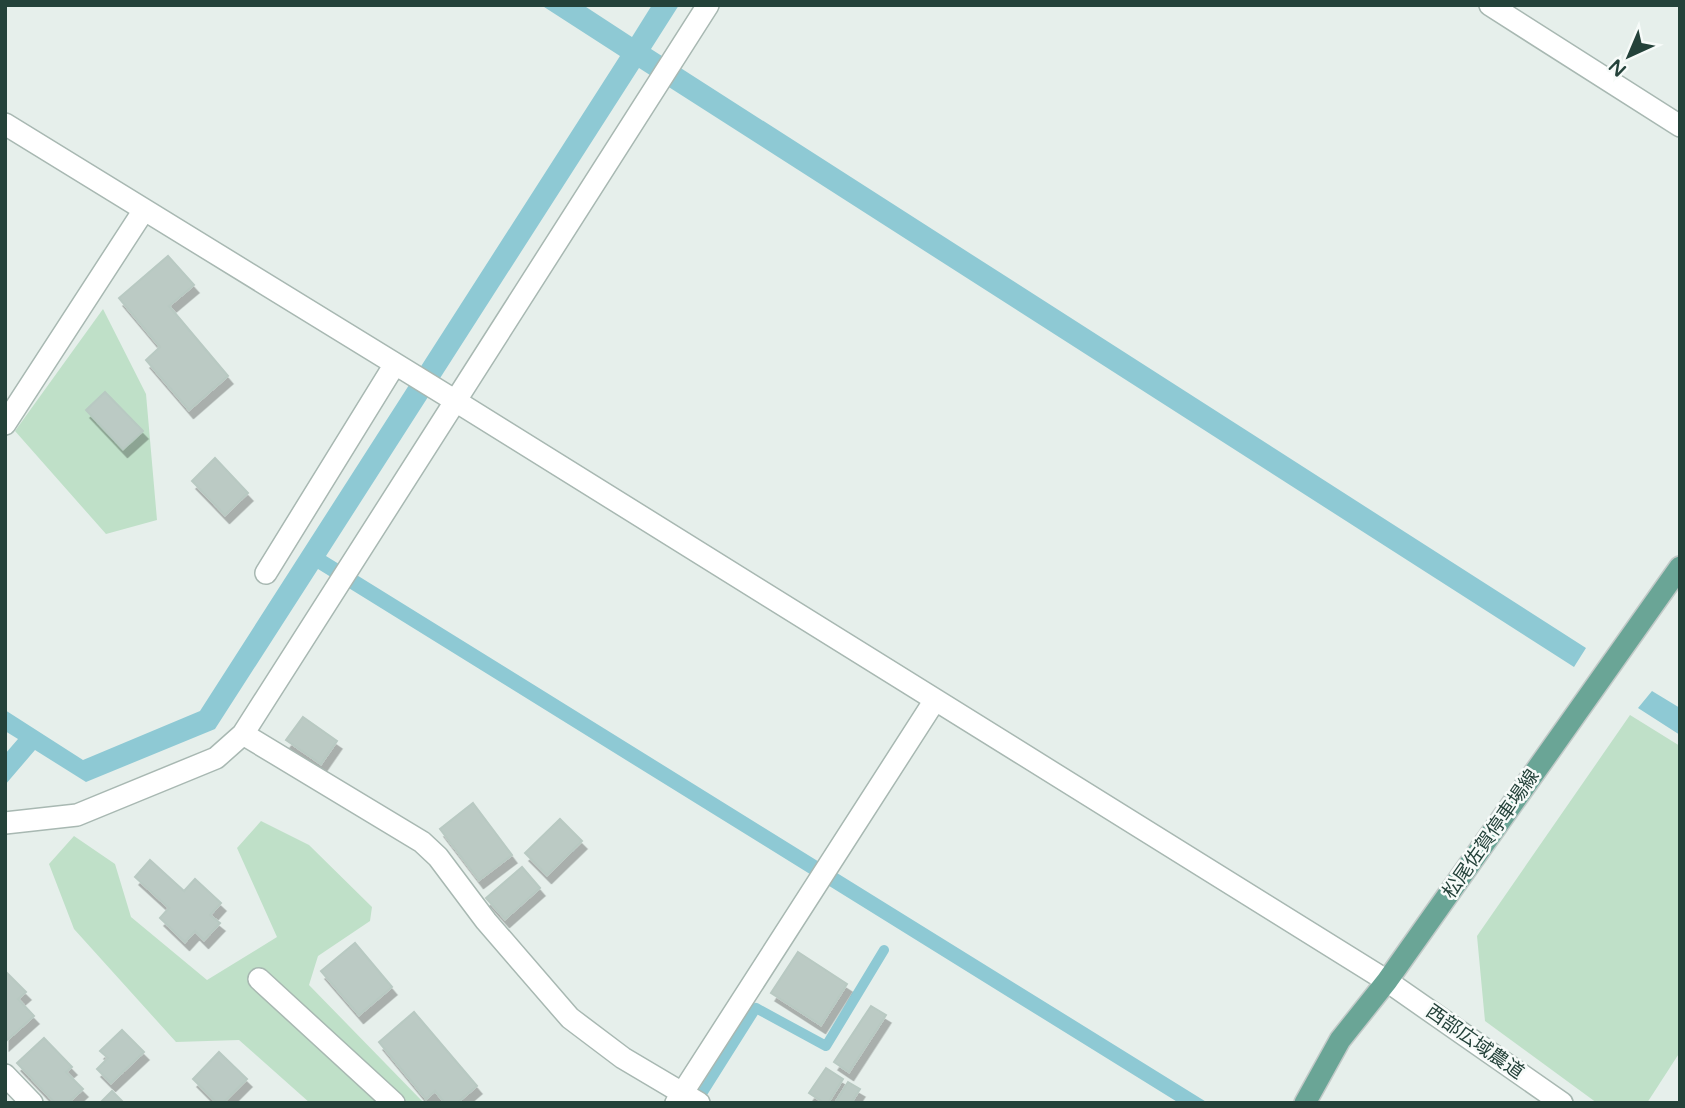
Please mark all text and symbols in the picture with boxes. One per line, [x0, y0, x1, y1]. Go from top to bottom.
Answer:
north arrow [1594, 21, 1664, 91]
text: N [1605, 54, 1631, 81]
street label: 松尾佐賀停車場線 [1438, 765, 1544, 903]
street label: 西部広域農道 [1422, 1000, 1528, 1084]

